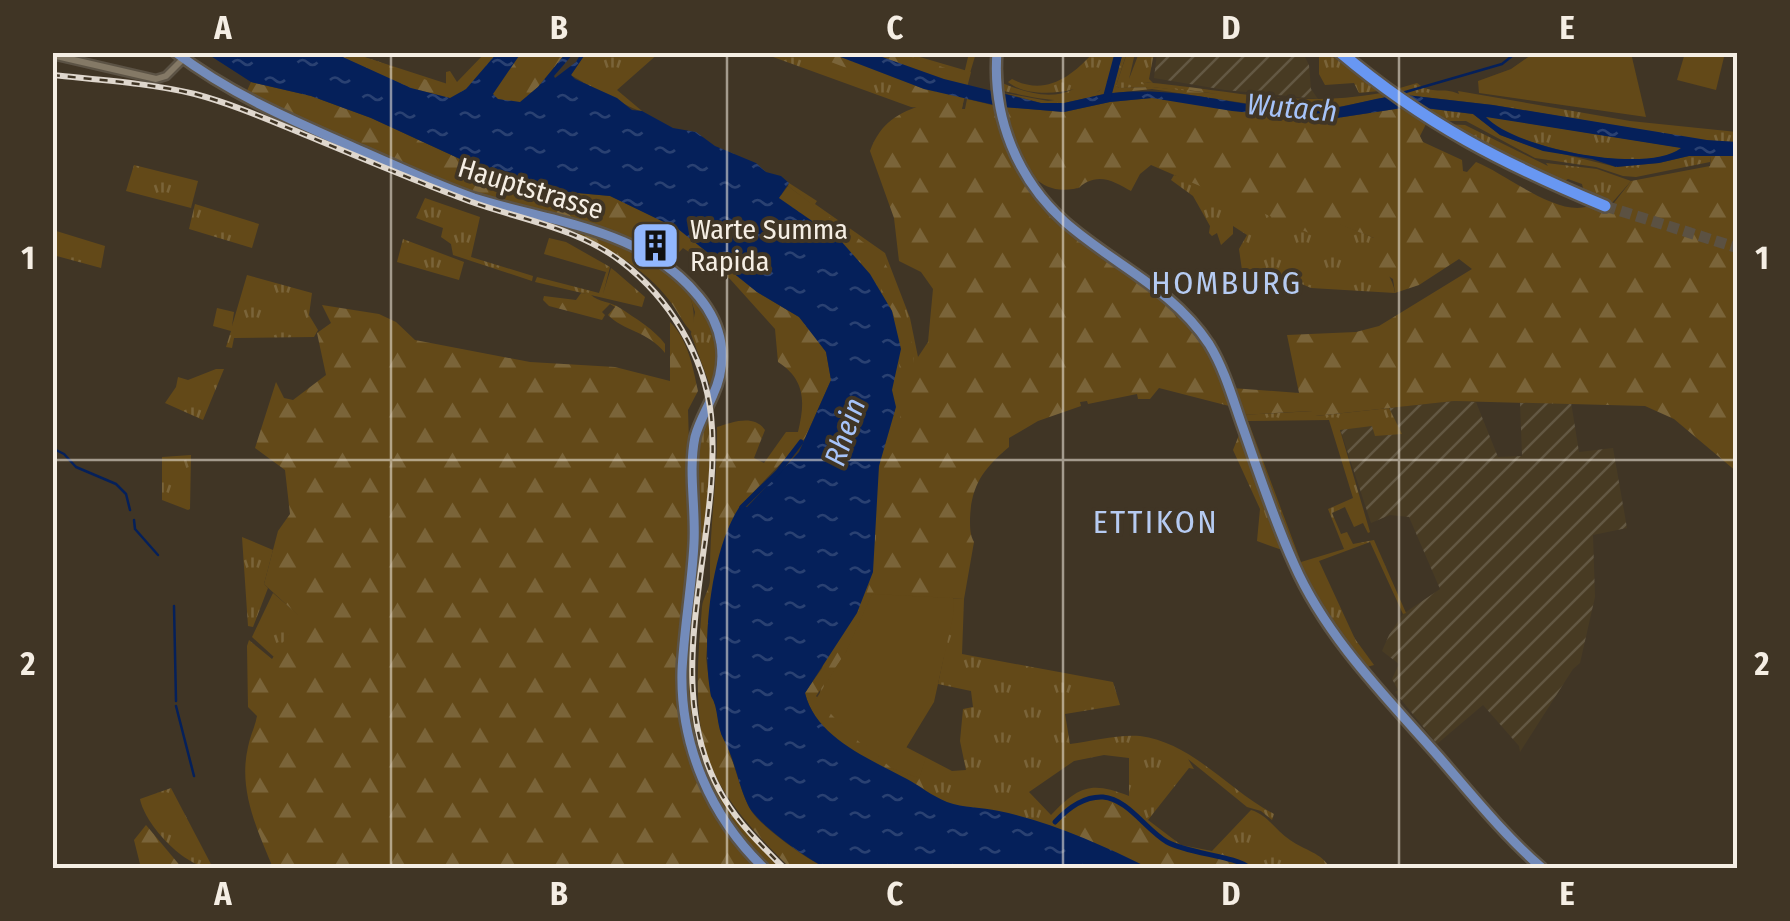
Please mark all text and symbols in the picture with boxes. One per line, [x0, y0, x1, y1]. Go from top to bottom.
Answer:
text: A [213, 9, 232, 47]
text: B [550, 9, 568, 47]
text: C [887, 9, 904, 47]
text: D [1221, 9, 1241, 47]
text: E [1559, 9, 1575, 47]
water label: Wutach [1245, 86, 1339, 130]
street label: Hauptstrasse [454, 151, 608, 226]
place label: Warte Summa Rapida [690, 213, 848, 278]
building icon: Warte Summa Rapida [629, 219, 681, 271]
text: 1 [21, 239, 35, 277]
text: 1 [1755, 239, 1769, 277]
district label: HOMBURG [1151, 264, 1303, 302]
water label: Rhein [817, 393, 873, 471]
district label: ETTIKON [1093, 503, 1219, 541]
text: 2 [20, 645, 36, 683]
text: 2 [1754, 645, 1770, 683]
text: A [213, 875, 232, 913]
text: B [550, 875, 568, 913]
text: C [887, 875, 904, 913]
text: D [1221, 875, 1241, 913]
text: E [1559, 875, 1575, 913]

